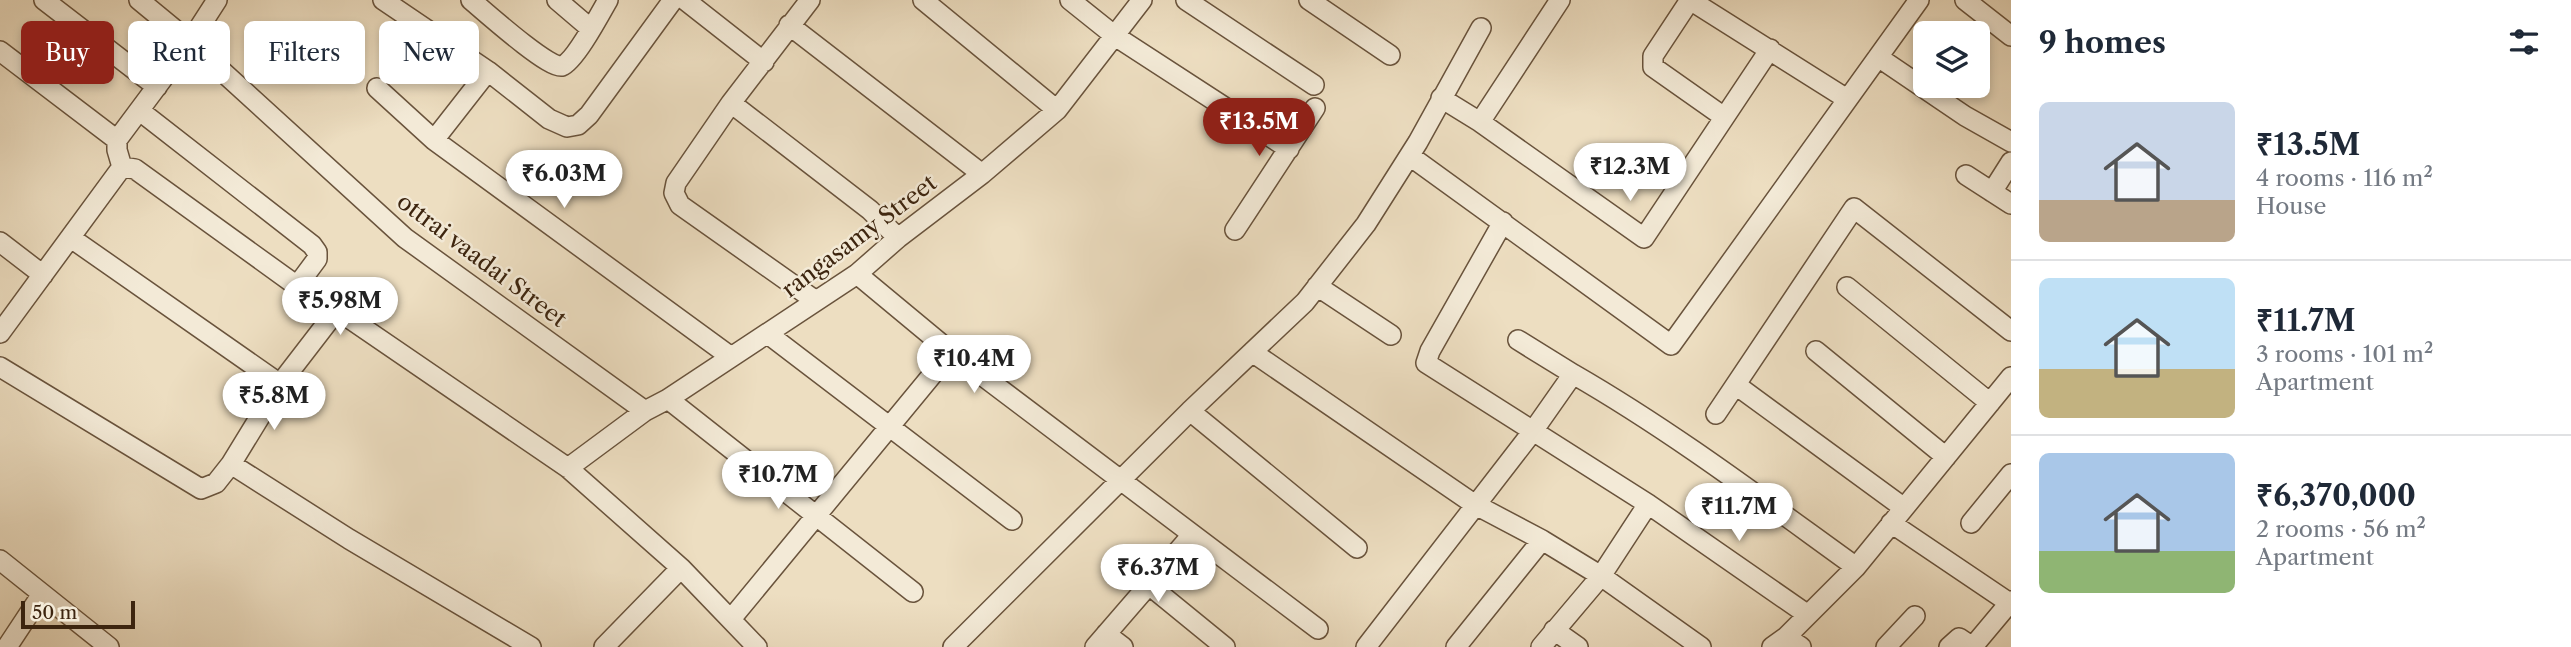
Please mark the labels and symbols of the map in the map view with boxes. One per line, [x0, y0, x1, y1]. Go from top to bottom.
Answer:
pin: ₹13.5M [1202, 99, 1316, 158]
pin: ₹12.3M [1573, 144, 1687, 203]
pin: ₹6.03M [507, 150, 621, 210]
street label: rangasamy Street [776, 169, 942, 303]
street label: ottrai vaadai Street [392, 187, 572, 333]
pin: ₹5.98M [283, 278, 397, 337]
pin: ₹10.4M [917, 336, 1031, 395]
pin: ₹5.8M [225, 372, 323, 432]
pin: ₹10.7M [721, 452, 835, 511]
pin: ₹11.7M [1682, 484, 1796, 543]
pin: ₹6.37M [1101, 544, 1215, 604]
scale bar [21, 598, 135, 630]

